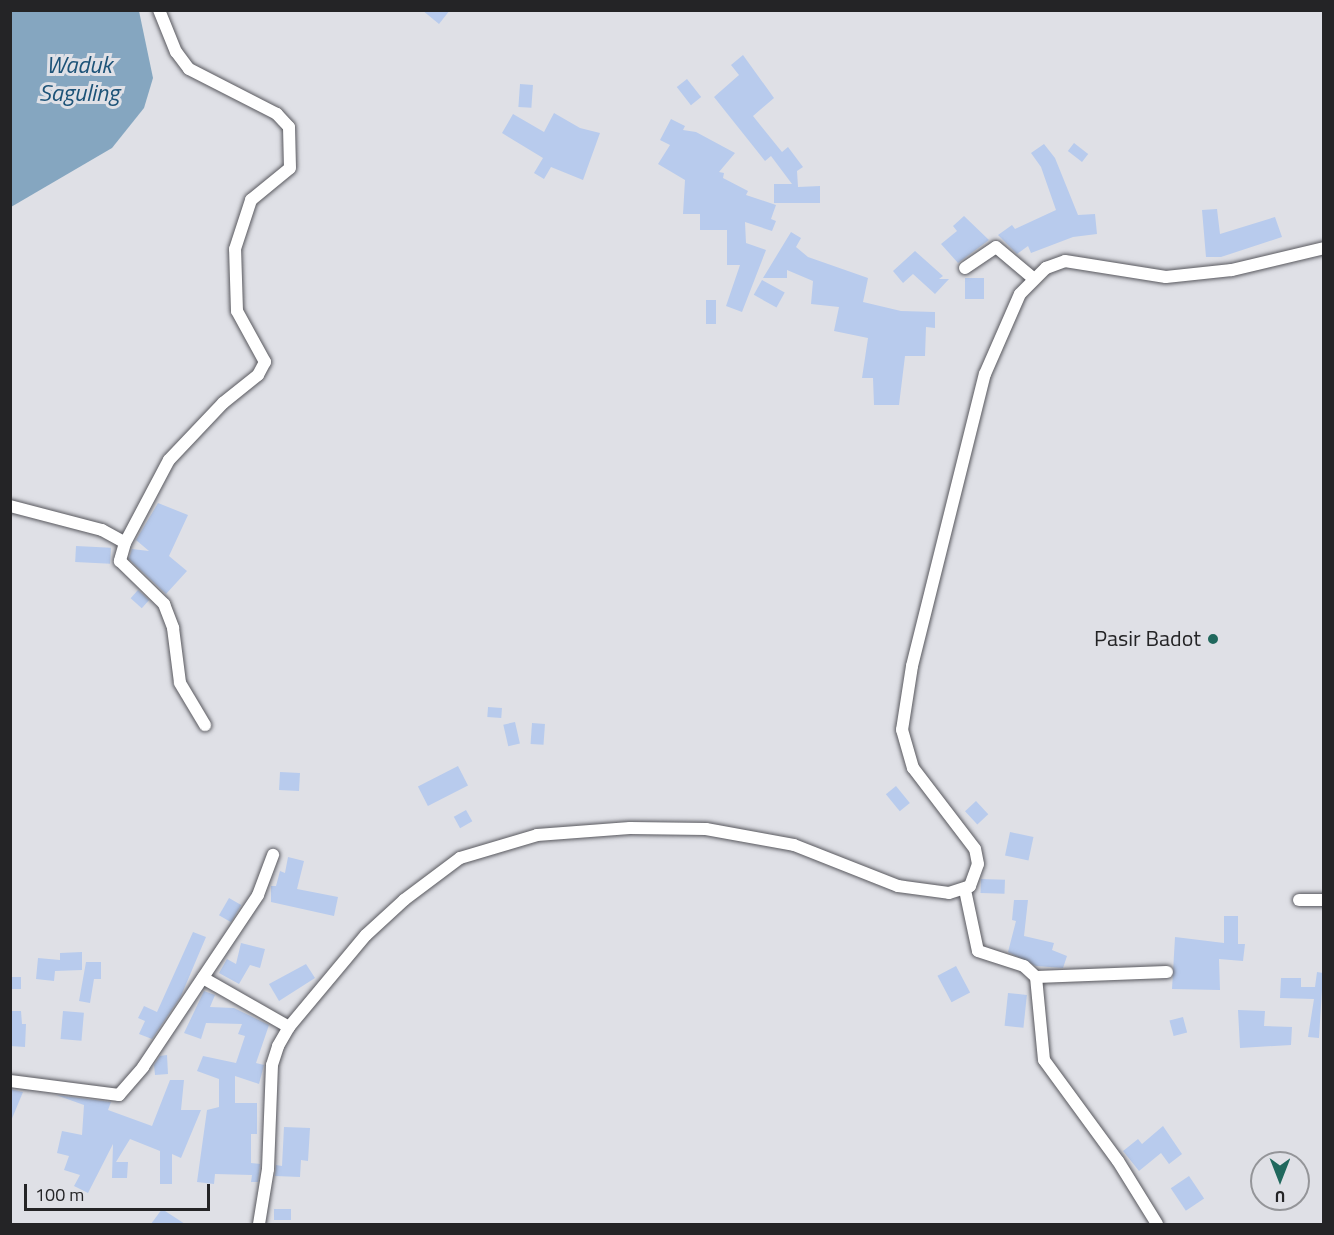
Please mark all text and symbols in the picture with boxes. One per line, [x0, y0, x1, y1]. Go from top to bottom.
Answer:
water label: Waduk Saguling [39, 51, 119, 107]
place label: Pasir Badot [1094, 626, 1201, 652]
marker: Pasir Badot [1206, 632, 1220, 646]
north arrow [1250, 1151, 1310, 1211]
scale bar [27, 1172, 213, 1210]
text: 100 m [35, 1181, 84, 1208]
text: U [1275, 1185, 1285, 1209]

